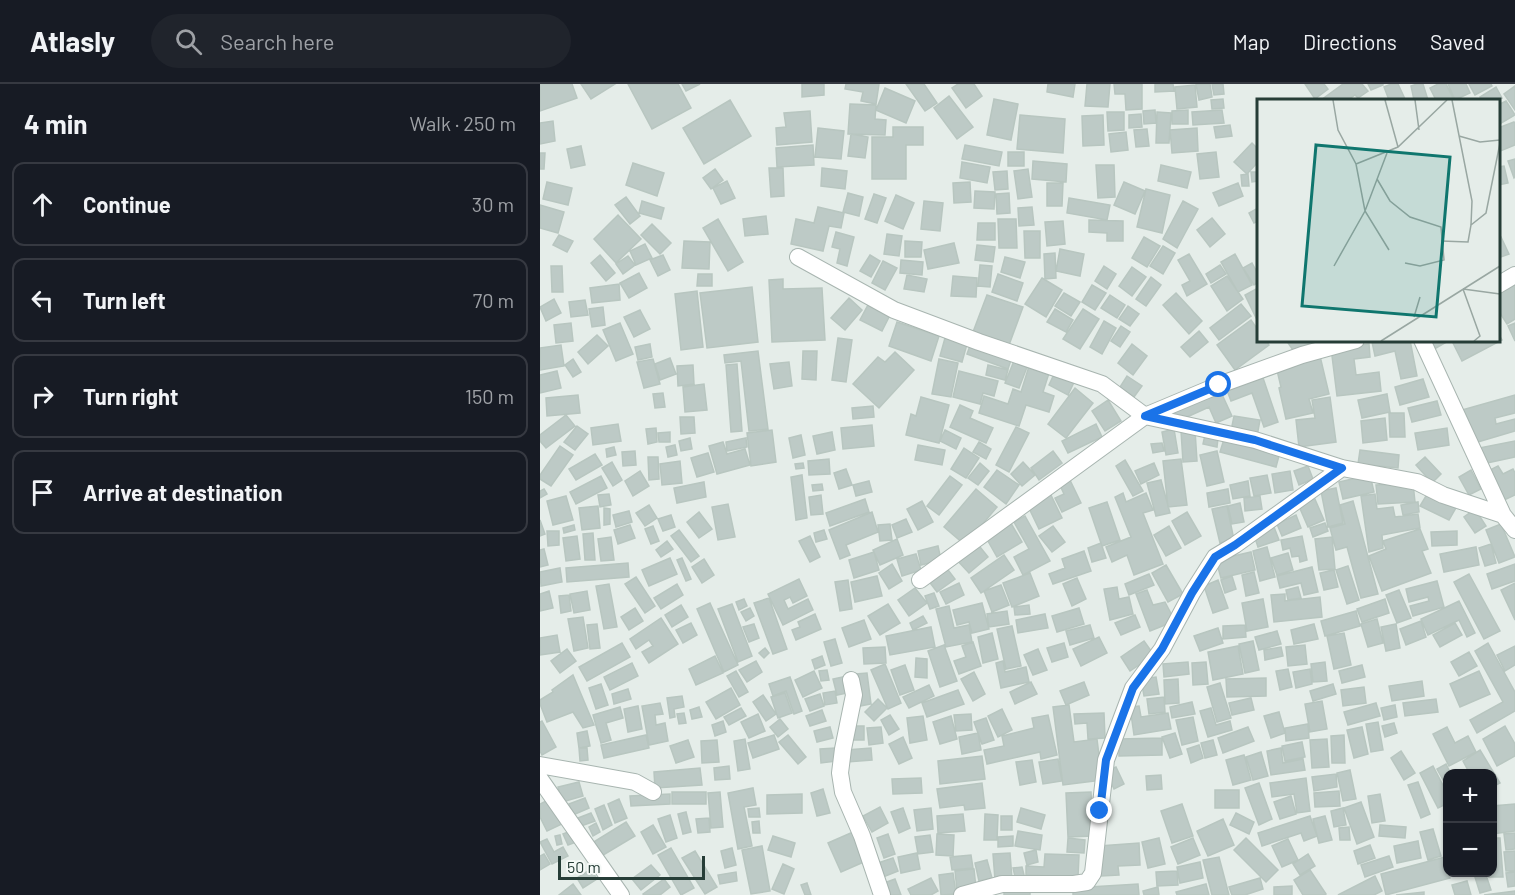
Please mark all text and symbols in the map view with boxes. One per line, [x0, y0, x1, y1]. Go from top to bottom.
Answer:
search box [151, 14, 571, 68]
text: Atlasly [30, 24, 115, 58]
icon: search [172, 25, 205, 58]
text: Search here [220, 28, 335, 54]
text: Map [1233, 29, 1270, 54]
text: Directions [1303, 29, 1397, 54]
text: Saved [1430, 29, 1485, 54]
inset map [1257, 99, 1500, 342]
text: 4 min [24, 108, 88, 139]
text: Walk · 250 m [410, 111, 516, 135]
icon: ahead [26, 188, 59, 221]
text: Continue [83, 191, 171, 217]
text: 30 m [472, 192, 514, 216]
icon: left [26, 284, 59, 317]
text: Turn left [83, 287, 166, 313]
text: 70 m [473, 288, 514, 312]
route start [1205, 371, 1231, 397]
icon: right [26, 380, 59, 413]
text: Turn right [83, 383, 178, 409]
text: 150 m [465, 384, 514, 408]
icon: arrive [26, 476, 59, 509]
text: Arrive at destination [83, 479, 282, 505]
map controls [1443, 769, 1497, 877]
button: + [1443, 769, 1497, 823]
route end [1086, 797, 1112, 823]
button: − [1443, 823, 1497, 877]
scale bar [558, 853, 705, 880]
text: 50 m [567, 857, 601, 876]

